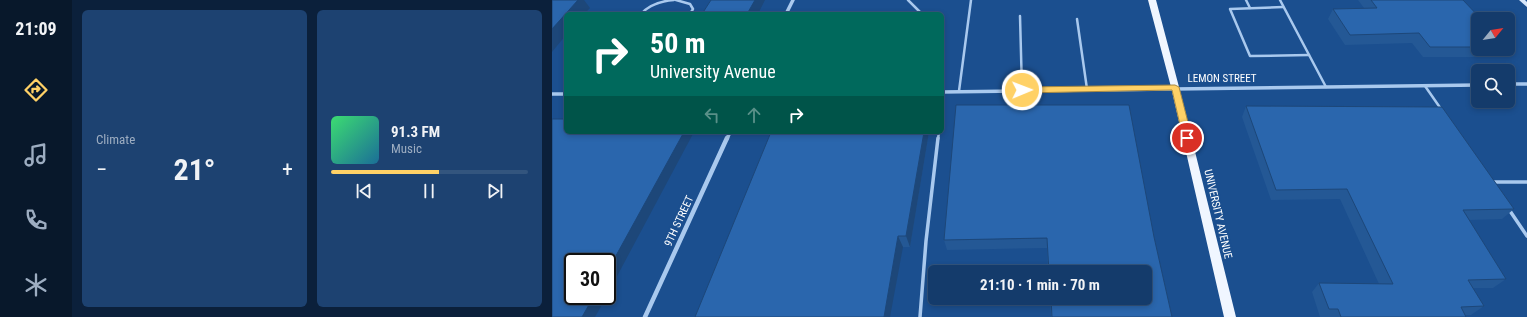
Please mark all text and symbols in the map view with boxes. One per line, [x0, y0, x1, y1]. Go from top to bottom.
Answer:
north arrow [1471, 12, 1515, 56]
map controls [1471, 12, 1515, 108]
text: 21:09 [15, 18, 57, 39]
text: 50 m [650, 27, 706, 60]
icon: right [584, 28, 636, 80]
text: University Avenue [650, 61, 776, 82]
button: search [1471, 64, 1515, 108]
position arrow [1001, 69, 1043, 111]
street label: LEMON STREET [1188, 72, 1257, 85]
icon: directions [22, 76, 50, 104]
icon: left [701, 104, 723, 126]
icon: ahead [743, 104, 765, 126]
icon: right [785, 104, 807, 126]
pin [1170, 121, 1204, 155]
text: 91.3 FM [391, 123, 440, 141]
icon: arrive [1176, 127, 1198, 149]
text: Climate [96, 132, 135, 147]
icon: music [22, 141, 50, 169]
text: Music [391, 141, 422, 156]
text: 21° [174, 152, 216, 187]
text: − [96, 157, 107, 182]
text: + [282, 157, 293, 182]
street label: UNIVERSITY AVENUE [1201, 168, 1235, 261]
icon: previous [353, 180, 375, 202]
icon: pause [418, 180, 440, 202]
icon: next [484, 180, 506, 202]
street label: 9TH STREET [662, 193, 697, 248]
icon: phone [22, 206, 50, 234]
speed limit sign: 30 [564, 253, 616, 305]
icon: climate [22, 271, 50, 299]
text: 21:10 · 1 min · 70 m [980, 276, 1100, 294]

